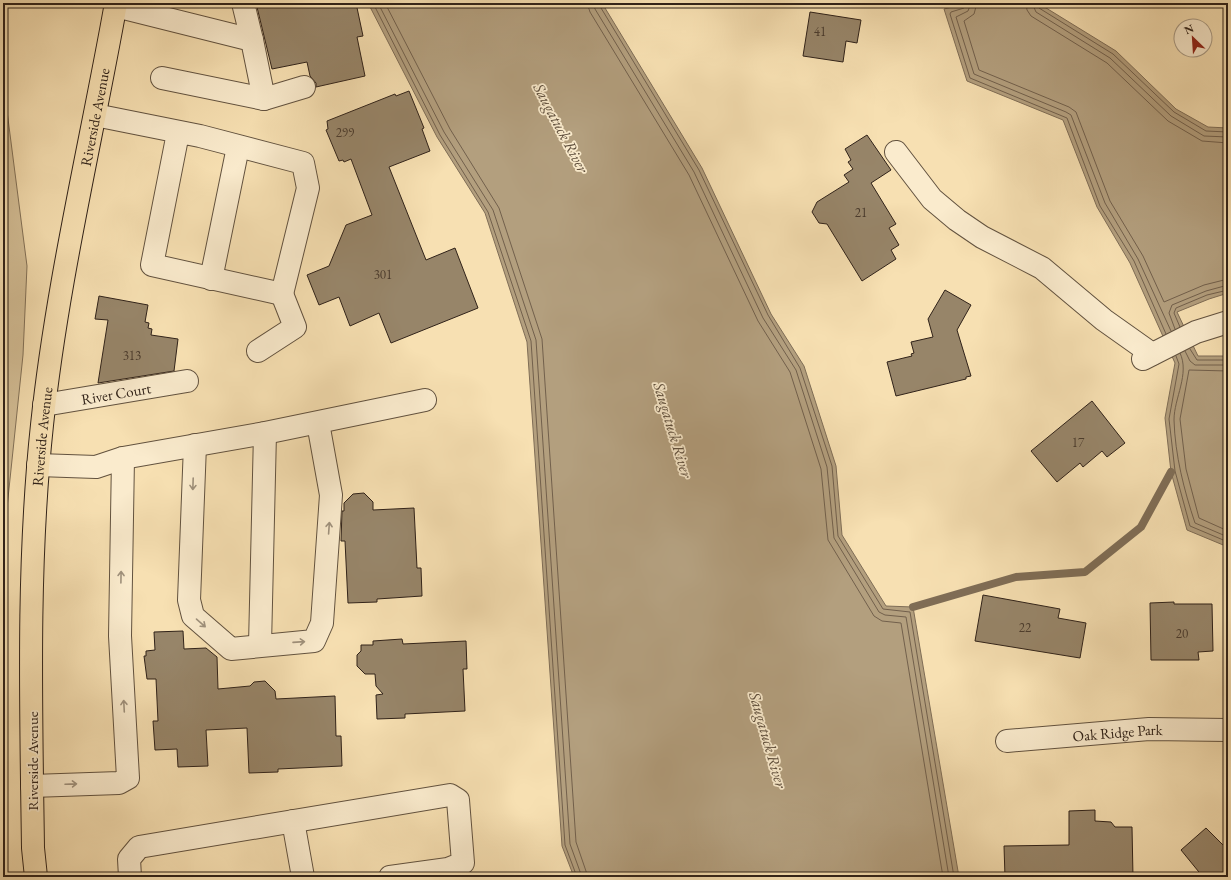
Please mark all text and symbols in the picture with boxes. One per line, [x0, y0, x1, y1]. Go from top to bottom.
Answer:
north arrow [1173, 18, 1213, 58]
text: N [1182, 21, 1196, 37]
house number: 41 [814, 23, 826, 40]
street label: Riverside Avenue [75, 66, 113, 168]
water label: Saugatuck River [528, 79, 594, 177]
house number: 299 [336, 124, 355, 141]
house number: 21 [855, 204, 867, 221]
house number: 301 [374, 266, 392, 283]
house number: 313 [123, 347, 141, 364]
street label: River Court [80, 378, 152, 408]
water label: Saugatuck River [648, 379, 698, 481]
street label: Riverside Avenue [27, 386, 56, 487]
house number: 17 [1072, 434, 1085, 451]
one-way arrow [190, 477, 197, 490]
one-way arrow [325, 522, 332, 535]
one-way arrow [117, 571, 125, 584]
one-way arrow [196, 619, 207, 628]
house number: 22 [1019, 619, 1032, 636]
house number: 20 [1176, 625, 1188, 642]
one-way arrow [292, 639, 305, 646]
water label: Saugatuck River [744, 689, 792, 791]
one-way arrow [120, 700, 127, 713]
street label: Riverside Avenue [23, 711, 42, 811]
street label: Oak Ridge Park [1072, 719, 1164, 745]
one-way arrow [64, 781, 77, 788]

